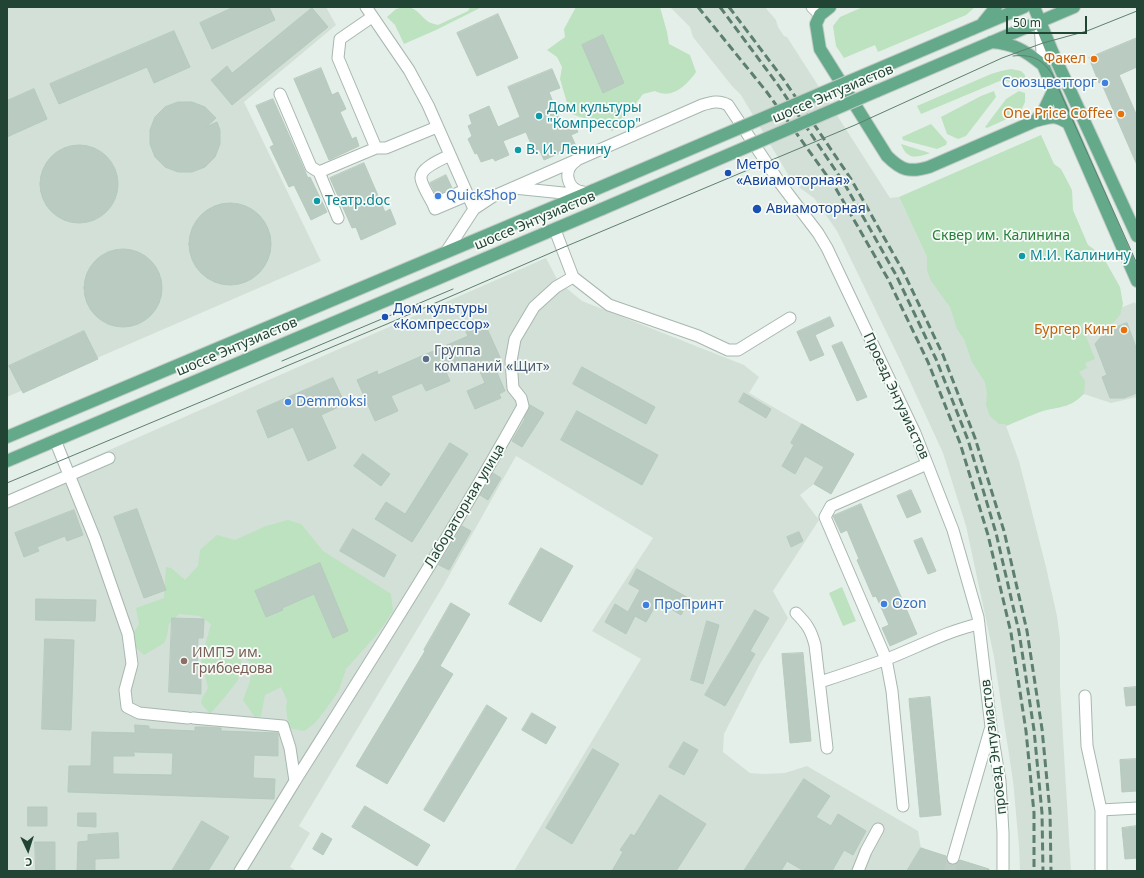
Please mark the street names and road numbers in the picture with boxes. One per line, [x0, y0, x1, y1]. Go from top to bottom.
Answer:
street label: шоссе Энтузиастов [770, 61, 896, 127]
street label: шоссе Энтузиастов [472, 188, 598, 254]
street label: шоссе Энтузиастов [174, 314, 300, 380]
street label: Проезд Энтузиастов [859, 330, 933, 462]
street label: Лабораторная улица [421, 441, 509, 571]
street label: проезд Энтузиастов [977, 678, 1011, 816]

